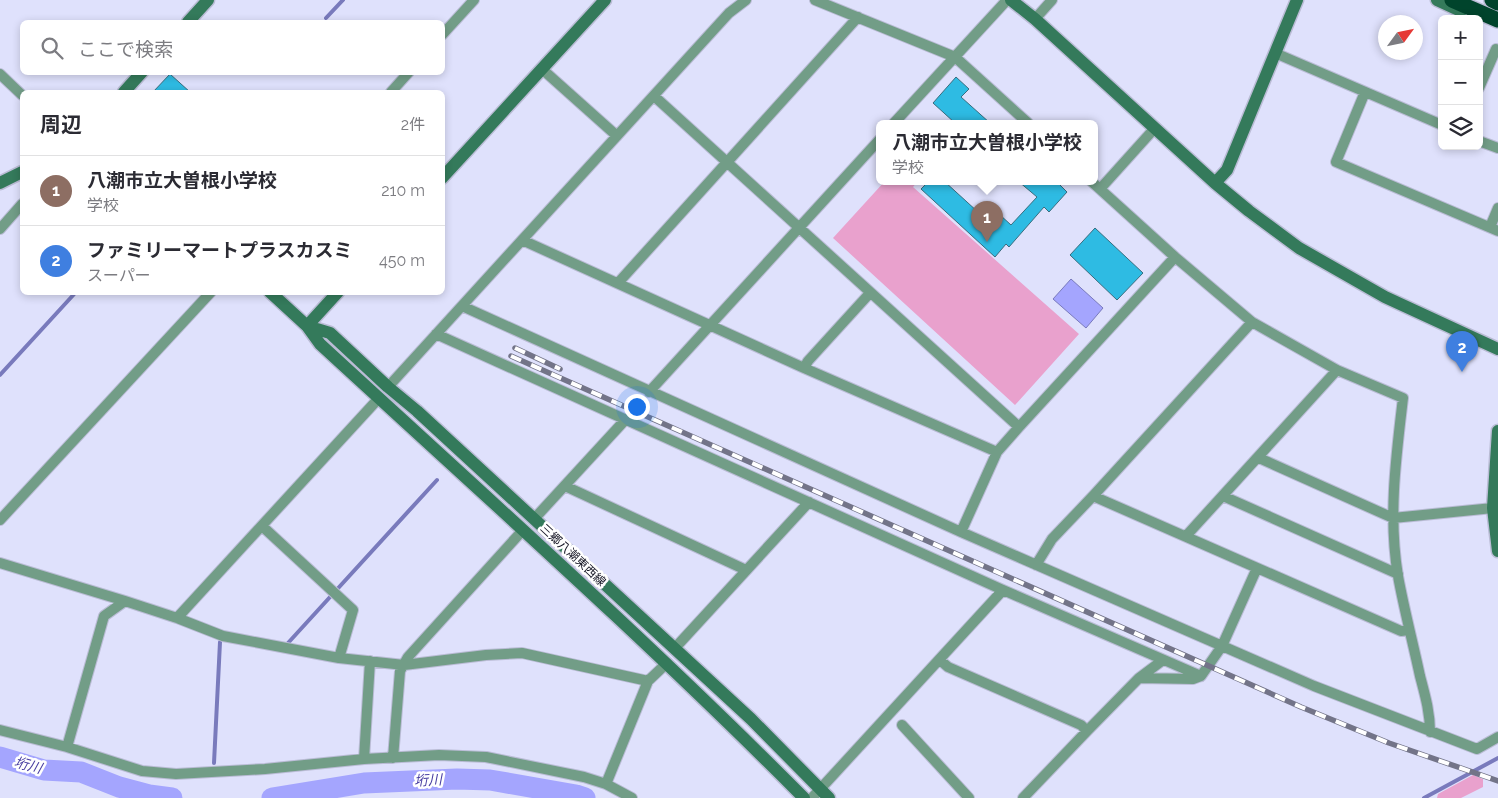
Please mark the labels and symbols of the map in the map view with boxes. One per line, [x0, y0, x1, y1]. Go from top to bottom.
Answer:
north arrow [1378, 15, 1423, 60]
pin: 1 [971, 201, 1003, 242]
pin: 2 [1446, 331, 1478, 372]
your location [624, 394, 650, 420]
street label: 三郷八潮東西線 [538, 521, 608, 589]
water label: 垳川 [12, 754, 46, 777]
water label: 垳川 [414, 771, 444, 789]

